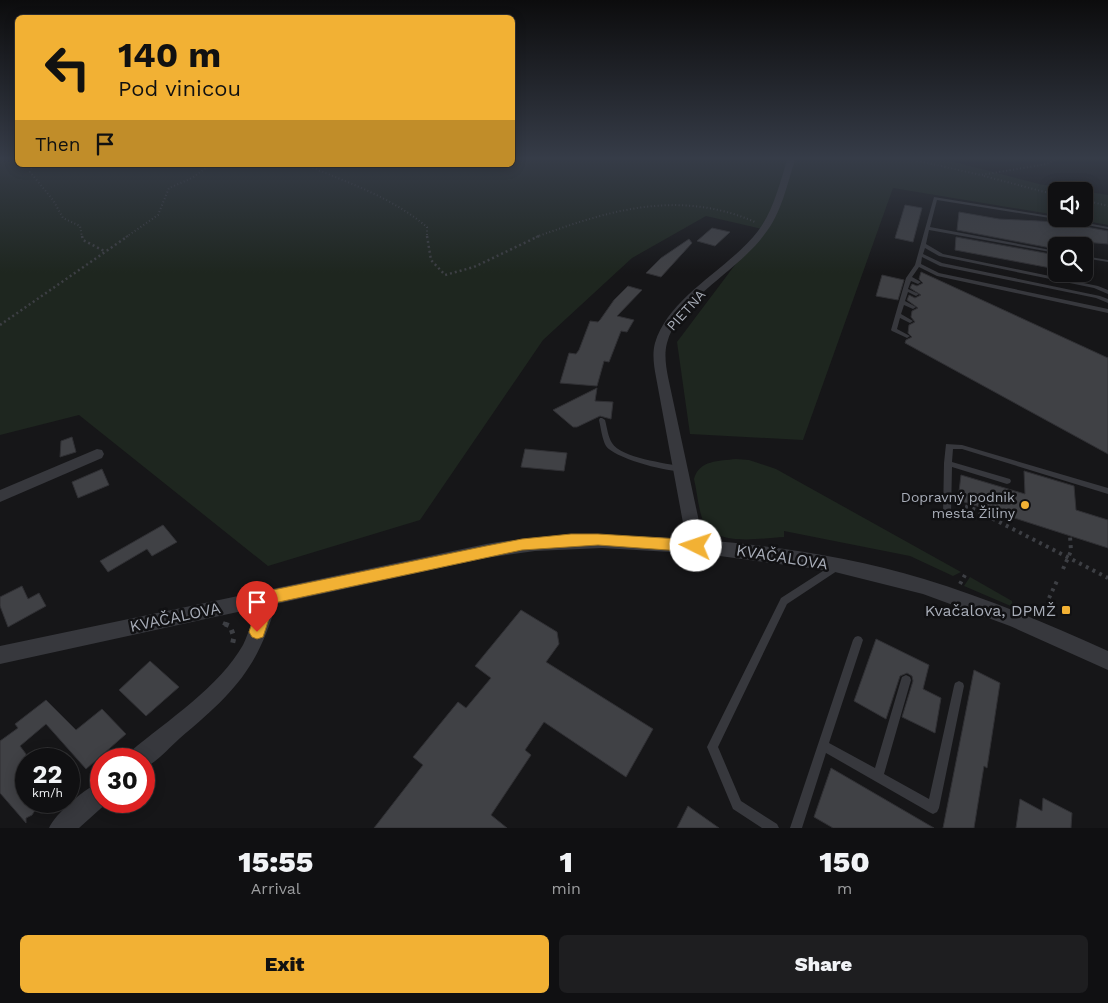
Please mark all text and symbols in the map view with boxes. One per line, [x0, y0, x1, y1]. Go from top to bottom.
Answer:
text: 140 m [118, 34, 221, 76]
icon: left [35, 35, 100, 100]
text: Pod vinicou [118, 76, 241, 101]
icon: arrive [91, 130, 119, 158]
text: Then [35, 133, 81, 156]
map controls [1048, 182, 1093, 282]
button: sound [1048, 182, 1093, 227]
button: search [1048, 237, 1093, 282]
street label: PIETNA [663, 286, 709, 334]
place label: Dopravný podnik mesta Žiliny [901, 489, 1016, 521]
marker: Dopravný podnik mesta Žiliny [1019, 499, 1031, 511]
position arrow [669, 519, 721, 571]
street label: KVAČALOVA [735, 540, 830, 574]
pin [236, 581, 278, 632]
icon: arrive [243, 588, 271, 616]
street label: KVAČALOVA [128, 598, 223, 636]
place label: Kvačalova, DPMŽ [925, 601, 1056, 620]
marker: Kvačalova, DPMŽ [1060, 604, 1072, 616]
speed limit sign: 30 [90, 748, 155, 813]
text: 22 [33, 760, 62, 789]
text: km/h [32, 786, 63, 800]
text: 15:55 [238, 844, 313, 879]
text: 1 [560, 844, 573, 879]
text: 150 [819, 844, 870, 879]
text: Arrival [251, 879, 301, 898]
text: min [552, 879, 581, 898]
text: m [837, 879, 852, 898]
button: Exit [20, 935, 549, 993]
button: Share [559, 935, 1088, 993]

